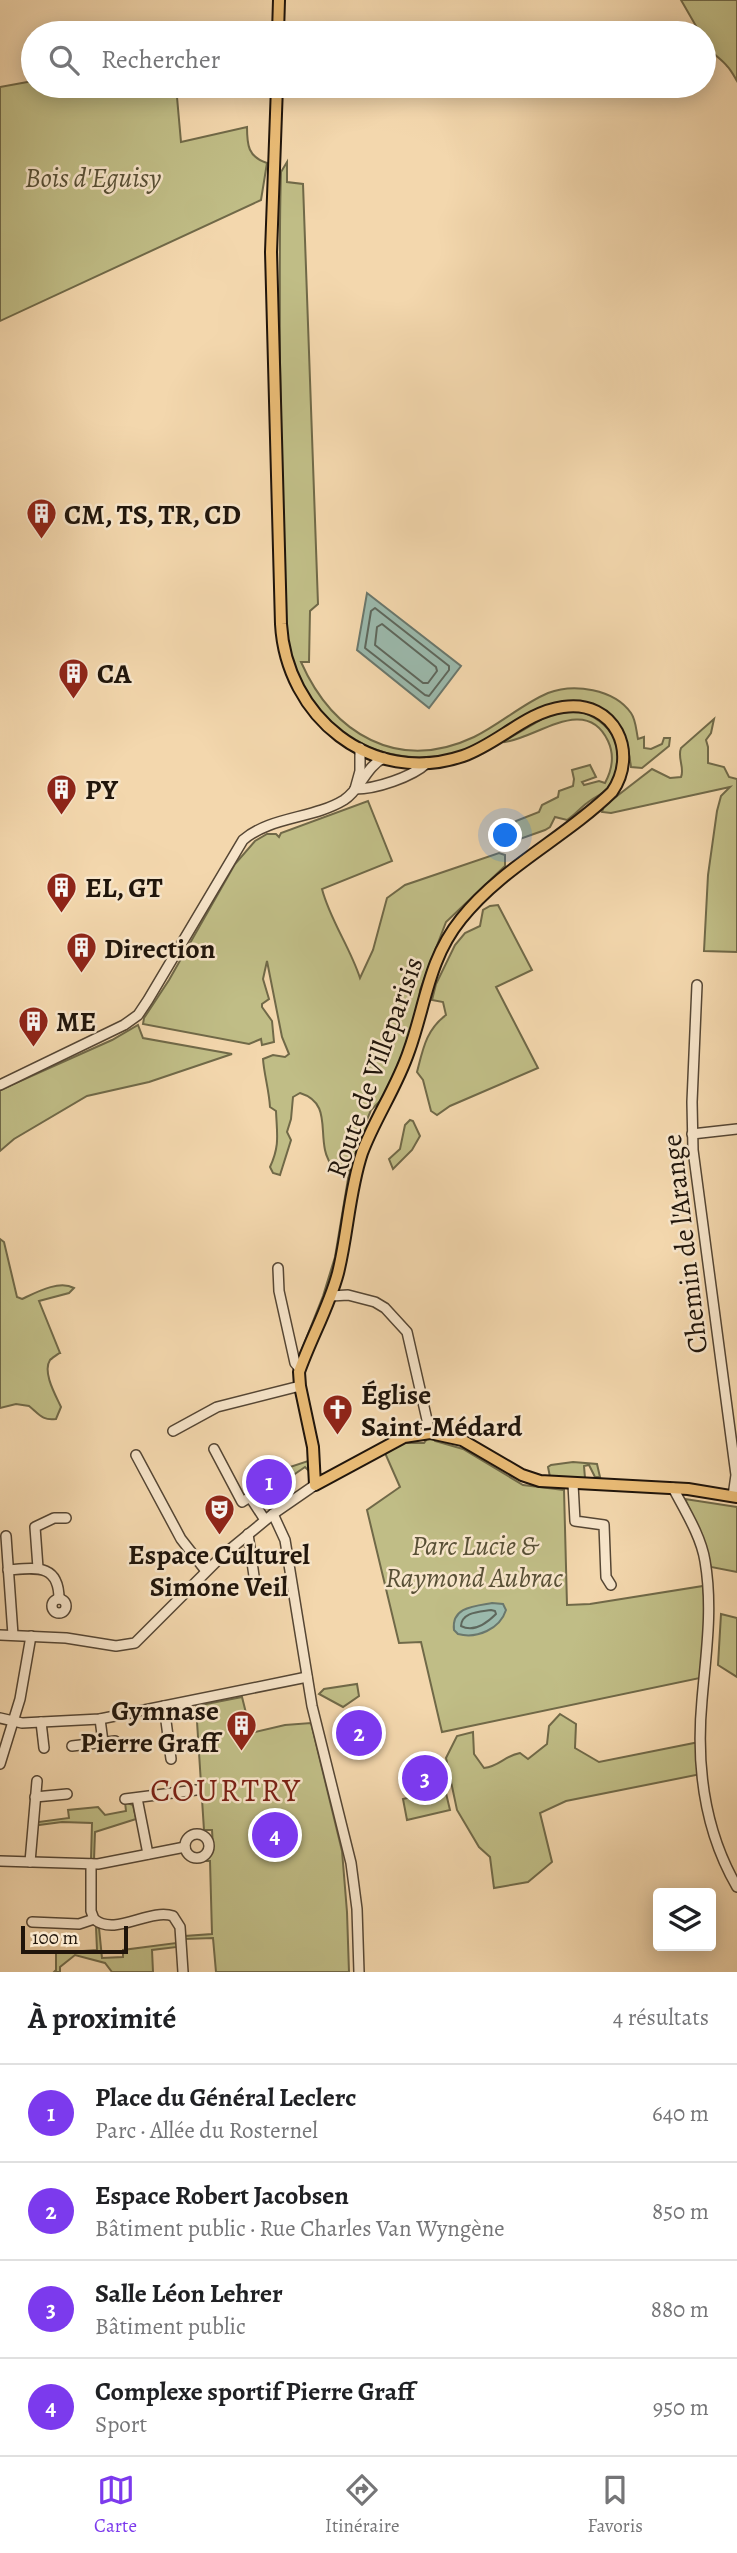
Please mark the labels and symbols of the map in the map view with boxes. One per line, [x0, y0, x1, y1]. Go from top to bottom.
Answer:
park label: Bois d'Eguisy [25, 159, 161, 197]
place label: CM, TS, TR, CD [64, 496, 241, 534]
building icon: CM, TS, TR, CD [24, 497, 58, 541]
place label: CA [97, 655, 132, 693]
building icon: CA [57, 656, 91, 700]
place label: PY [85, 771, 118, 809]
building icon: PY [45, 772, 79, 816]
your location [488, 818, 522, 852]
place label: EL, GT [85, 869, 163, 907]
building icon: EL, GT [45, 870, 79, 914]
place label: Direction [104, 930, 216, 968]
building icon: Direction [64, 931, 98, 975]
street label: Route de Villeparisis [317, 951, 433, 1183]
place label: ME [56, 1003, 96, 1041]
building icon: ME [16, 1004, 50, 1048]
street label: Chemin de l'Arange [653, 1132, 717, 1356]
place label: Église Saint-Médard [361, 1376, 523, 1446]
church icon: Église Saint-Médard [321, 1393, 355, 1437]
pin: 1 [246, 1456, 292, 1508]
theatre icon: Espace Culturel Simone Veil [202, 1493, 236, 1537]
park label: Parc Lucie & Raymond Aubrac [385, 1527, 563, 1597]
place label: Espace Culturel Simone Veil [128, 1536, 311, 1606]
place label: Gymnase Pierre Graff [80, 1692, 222, 1762]
pin: 2 [336, 1707, 382, 1759]
building icon: Gymnase Pierre Graff [225, 1709, 259, 1753]
pin: 3 [402, 1752, 448, 1804]
district label: COURTRY [150, 1768, 302, 1812]
pin: 4 [252, 1809, 298, 1861]
scale bar [21, 1923, 128, 1955]

